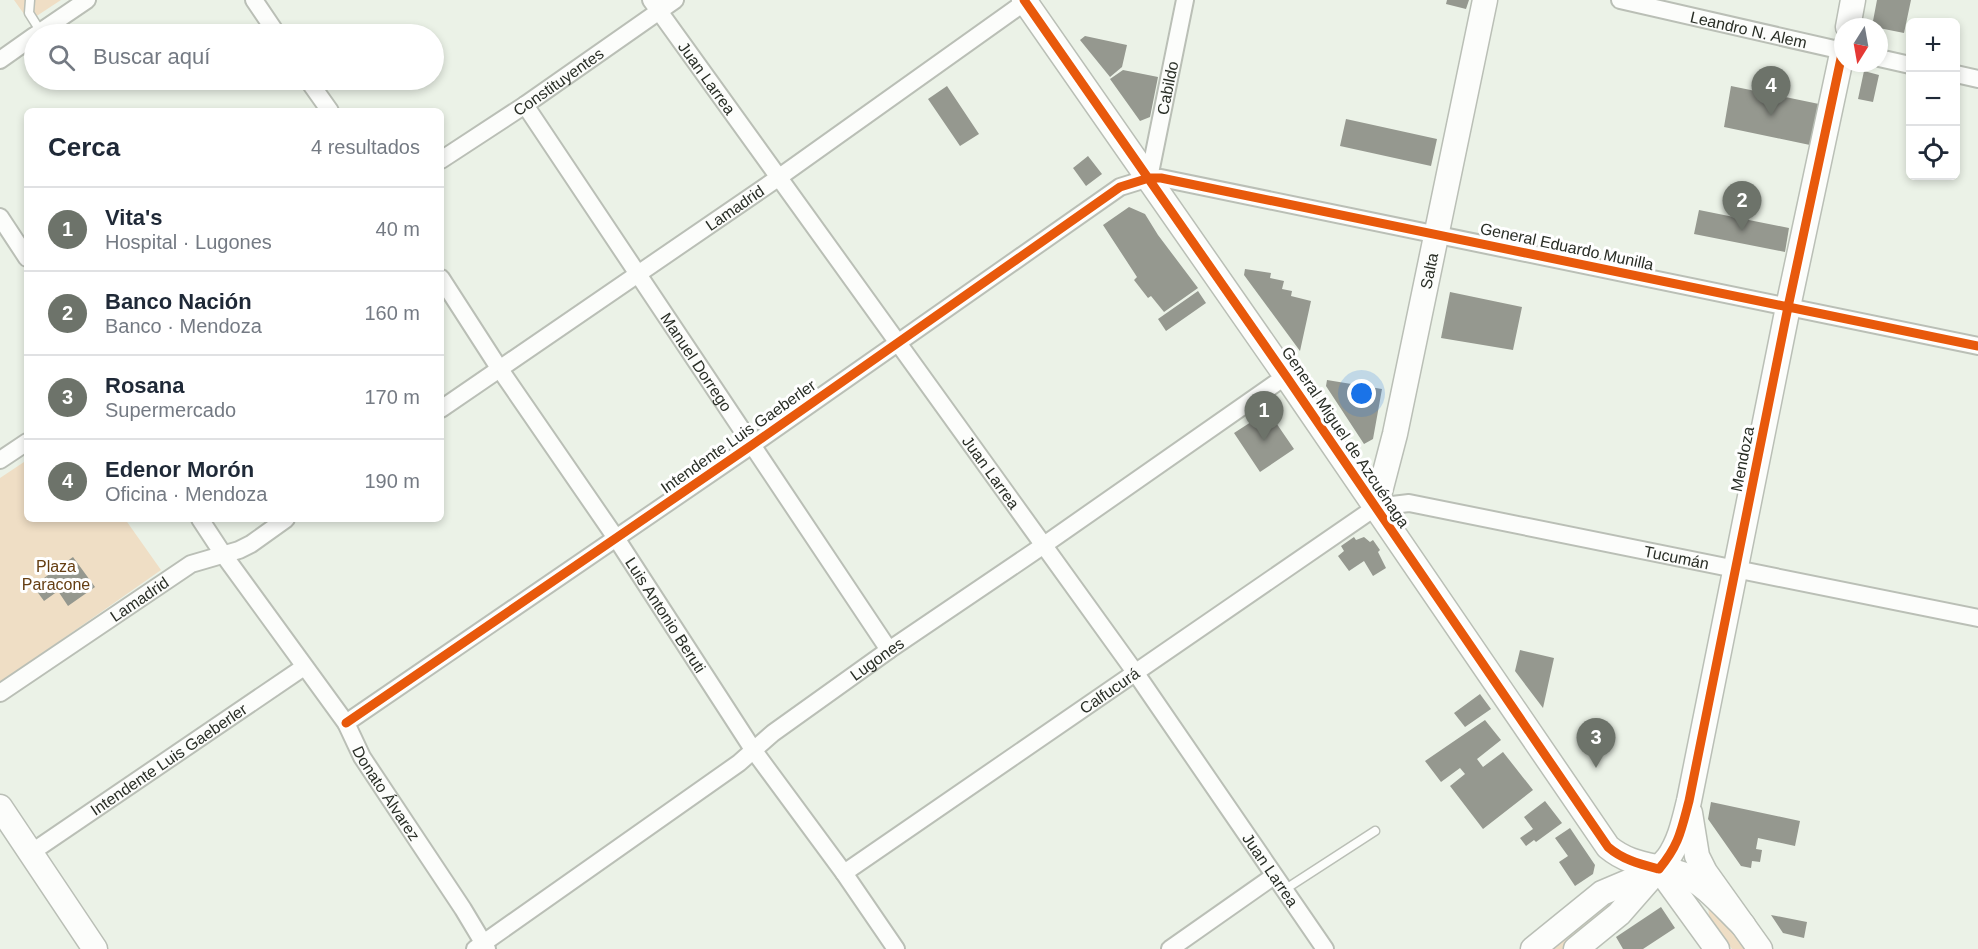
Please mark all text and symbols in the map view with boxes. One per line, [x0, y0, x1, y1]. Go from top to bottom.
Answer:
street label: Leandro N. Alem [1689, 8, 1809, 51]
north arrow [1834, 18, 1888, 72]
map controls [1906, 18, 1960, 180]
button: + [1906, 18, 1960, 72]
search box [24, 24, 444, 90]
street label: Juan Larrea [675, 39, 739, 118]
icon: search [45, 41, 78, 74]
text: Buscar aquí [93, 44, 210, 69]
street label: Constituyentes [510, 45, 607, 119]
street label: Cabildo [1154, 60, 1181, 116]
pin: 4 [1752, 66, 1790, 116]
button: − [1906, 72, 1960, 126]
button: locate [1906, 126, 1960, 180]
text: Cerca [48, 132, 120, 162]
text: 4 resultados [311, 136, 420, 158]
street label: Lamadrid [703, 182, 767, 234]
pin: 2 [1722, 182, 1762, 231]
text: Vita's [105, 205, 162, 230]
text: 1 [62, 218, 73, 240]
text: 40 m [376, 218, 420, 240]
street label: General Eduardo Munilla [1479, 220, 1655, 273]
text: Hospital · Lugones [105, 231, 272, 253]
street label: Salta [1417, 251, 1441, 291]
text: Banco Nación [105, 289, 252, 314]
text: 2 [62, 302, 73, 324]
text: 160 m [364, 302, 420, 324]
street label: Manuel Dorrego [657, 310, 735, 415]
text: Banco · Mendoza [105, 315, 262, 337]
street label: General Miguel de Azcuénaga [1279, 344, 1413, 531]
text: Rosana [105, 373, 184, 398]
street label: Intendente Luis Gaeberler [658, 376, 819, 496]
your location [1347, 379, 1376, 408]
text: 3 [62, 386, 73, 408]
text: 170 m [364, 386, 420, 408]
pin: 1 [1244, 392, 1284, 441]
text: Supermercado [105, 399, 236, 421]
street label: Mendoza [1728, 425, 1757, 493]
street label: Juan Larrea [959, 433, 1023, 512]
text: Edenor Morón [105, 457, 254, 482]
text: 4 [62, 470, 73, 492]
text: 190 m [364, 470, 420, 492]
text: Oficina · Mendoza [105, 483, 267, 505]
street label: Tucumán [1642, 543, 1711, 572]
street label: Luis Antonio Beruti [622, 554, 709, 676]
park label: Plaza Paracone [22, 558, 90, 593]
street label: Lamadrid [107, 574, 172, 625]
street label: Lugones [847, 635, 907, 684]
street label: Calfucurá [1077, 664, 1143, 717]
street label: Intendente Luis Gaeberler [87, 700, 251, 819]
pin: 3 [1576, 718, 1616, 768]
street label: Donato Álvarez [349, 743, 423, 844]
street label: Juan Larrea [1239, 830, 1301, 910]

